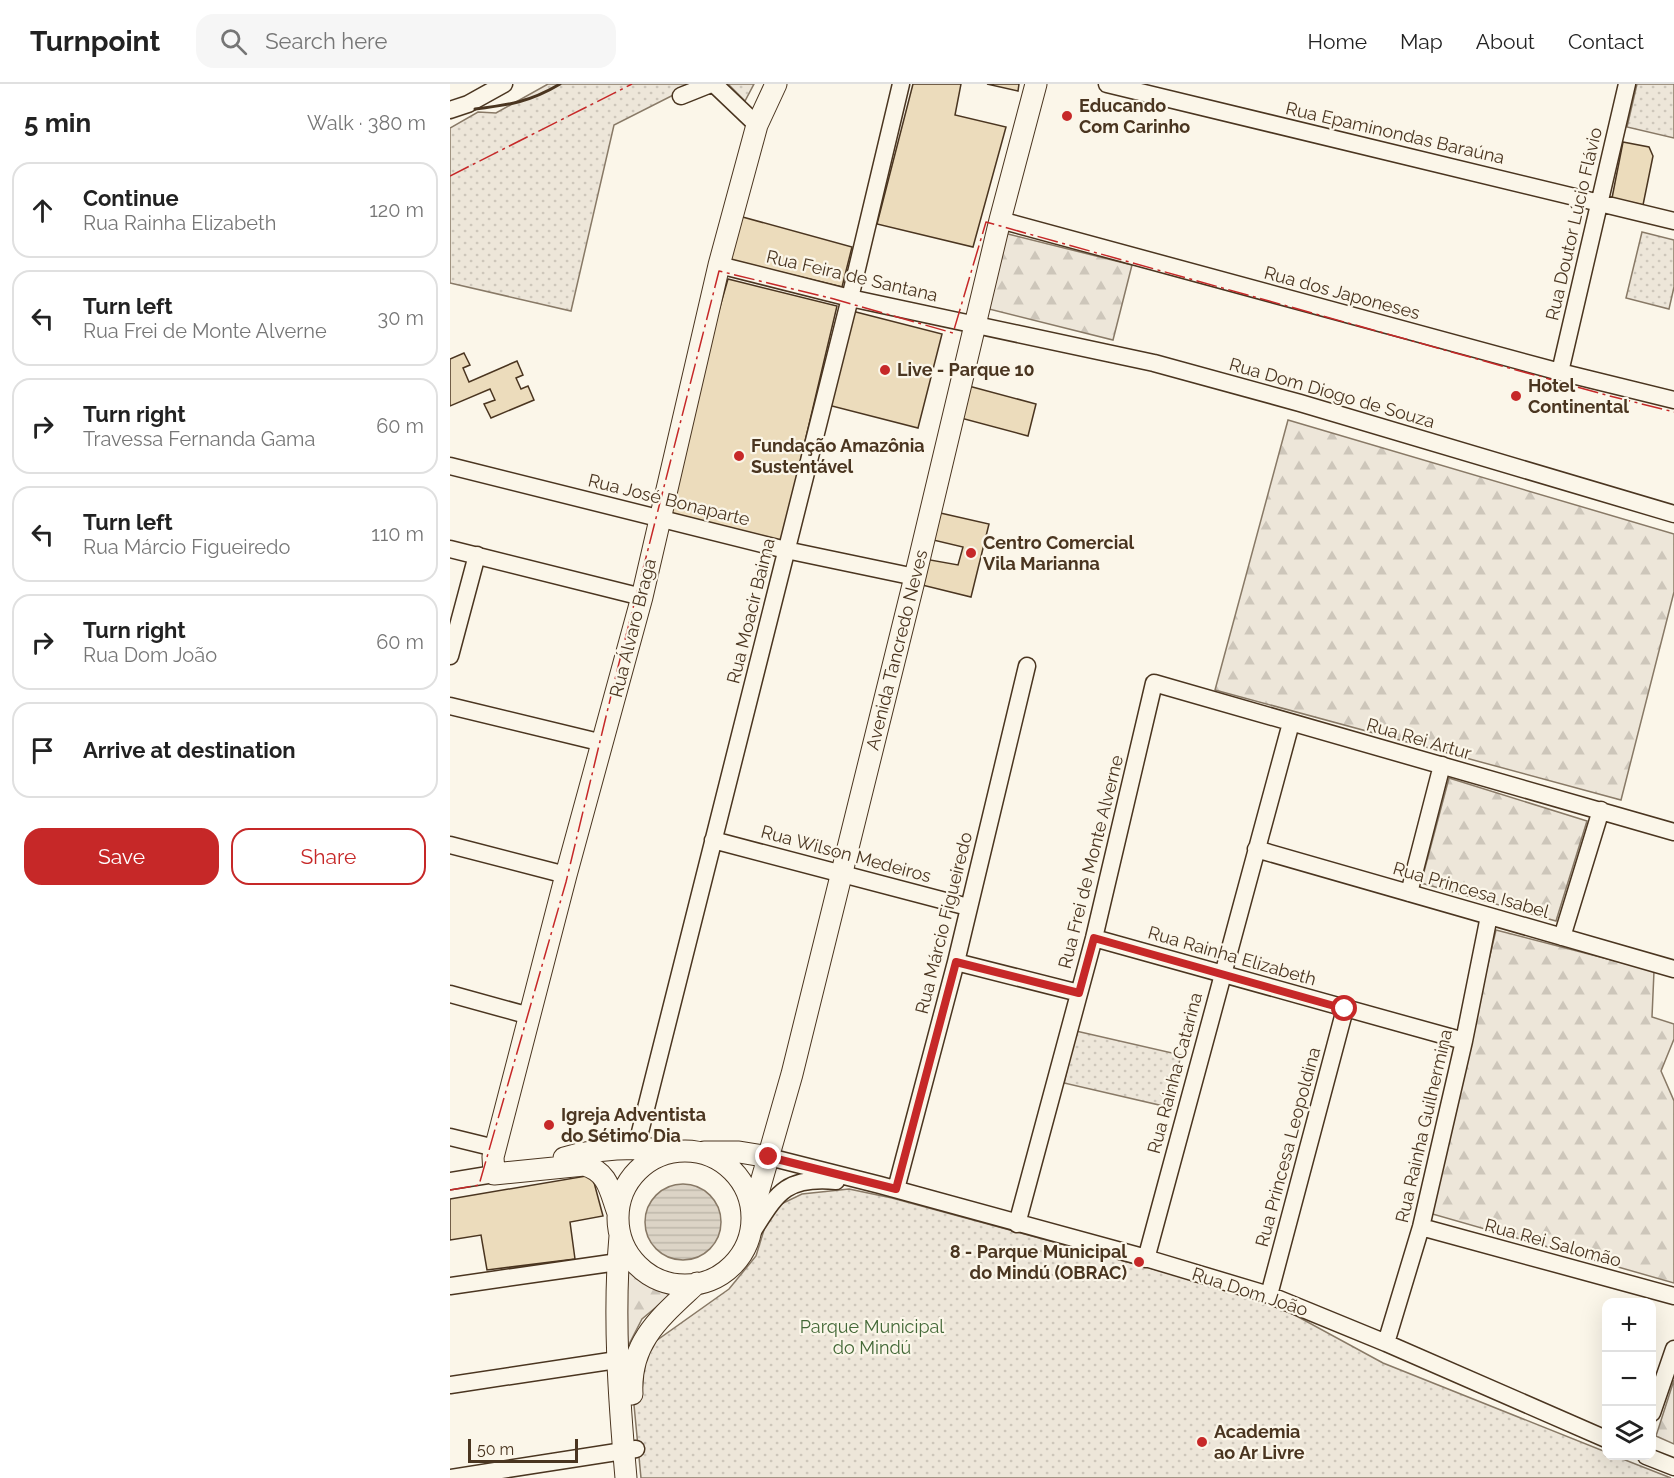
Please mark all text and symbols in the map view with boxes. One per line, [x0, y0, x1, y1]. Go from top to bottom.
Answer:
search box [196, 14, 616, 68]
text: Turnpoint [30, 25, 160, 58]
icon: search [217, 25, 250, 58]
text: Search here [265, 28, 387, 54]
text: Home [1308, 29, 1367, 54]
text: Map [1400, 29, 1443, 54]
text: About [1476, 29, 1535, 54]
text: Contact [1568, 29, 1644, 54]
place label: Educando Com Carinho [1079, 95, 1190, 137]
street label: Rua Epaminondas Baraúna [1284, 97, 1507, 168]
text: 5 min [24, 108, 91, 138]
marker: Educando Com Carinho [1060, 109, 1074, 123]
text: Walk · 380 m [307, 111, 426, 135]
street label: Rua Doutor Lúcio Flávio [1541, 125, 1606, 322]
text: Continue [83, 185, 179, 211]
icon: ahead [26, 194, 59, 227]
text: 120 m [369, 198, 424, 222]
text: Rua Rainha Elizabeth [83, 211, 276, 235]
street label: Rua Feira de Santana [764, 246, 940, 305]
street label: Rua dos Japoneses [1262, 262, 1423, 324]
text: Turn left [83, 293, 173, 319]
icon: left [26, 302, 59, 335]
text: 30 m [378, 306, 424, 330]
text: Rua Frei de Monte Alverne [83, 319, 327, 343]
street label: Rua Dom Diogo de Souza [1227, 353, 1437, 432]
place label: Live - Parque 10 [897, 359, 1035, 380]
marker: Live - Parque 10 [878, 363, 892, 377]
place label: Hotel Continental [1528, 375, 1629, 417]
marker: Hotel Continental [1509, 389, 1523, 403]
text: Turn right [83, 401, 186, 427]
icon: right [26, 410, 59, 443]
text: 60 m [376, 414, 424, 438]
text: Travessa Fernanda Gama [83, 427, 315, 451]
place label: Fundação Amazônia Sustentável [751, 435, 925, 477]
marker: Fundação Amazônia Sustentável [732, 449, 746, 463]
street label: Rua José Bonaparte [586, 469, 753, 530]
text: Turn left [83, 509, 173, 535]
icon: left [26, 518, 59, 551]
text: 110 m [371, 522, 424, 546]
place label: Centro Comercial Vila Marianna [983, 532, 1135, 574]
text: Rua Márcio Figueiredo [83, 535, 290, 559]
street label: Rua Moacir Baima [722, 536, 779, 686]
marker: Centro Comercial Vila Marianna [964, 546, 978, 560]
street label: Avenida Tancredo Neves [861, 547, 932, 752]
street label: Rua Álvaro Braga [604, 556, 660, 700]
text: Turn right [83, 617, 186, 643]
icon: right [26, 626, 59, 659]
text: 60 m [376, 630, 424, 654]
text: Rua Dom João [83, 643, 217, 667]
street label: Rua Rei Artur [1364, 714, 1475, 764]
icon: arrive [26, 734, 59, 767]
text: Arrive at destination [83, 737, 296, 763]
street label: Rua Frei de Monte Alverne [1054, 753, 1127, 971]
street label: Rua Wilson Medeiros [759, 821, 934, 886]
button: Save [24, 828, 219, 885]
button: Share [231, 828, 426, 885]
street label: Rua Márcio Figueiredo [911, 829, 976, 1016]
street label: Rua Princesa Isabel [1391, 857, 1552, 922]
street label: Rua Rainha Elizabeth [1146, 921, 1319, 990]
street label: Rua Rainha Catarina [1143, 990, 1206, 1156]
route start [1331, 995, 1357, 1021]
street label: Rua Rainha Guilhermina [1391, 1027, 1456, 1225]
street label: Rua Princesa Leopoldina [1251, 1045, 1324, 1249]
place label: Igreja Adventista do Sétimo Dia [561, 1104, 706, 1146]
marker: Igreja Adventista do Sétimo Dia [542, 1118, 556, 1132]
route end [755, 1143, 781, 1169]
street label: Rua Rei Salomão [1482, 1214, 1624, 1271]
place label: 8 - Parque Municipal do Mindú (OBRAC) [950, 1241, 1127, 1283]
marker: 8 - Parque Municipal do Mindú (OBRAC) [1132, 1255, 1146, 1269]
street label: Rua Dom João [1190, 1263, 1311, 1320]
map controls [1602, 1298, 1656, 1460]
button: + [1602, 1298, 1656, 1352]
park label: Parque Municipal do Mindú [800, 1316, 944, 1358]
button: − [1602, 1352, 1656, 1406]
button: layers [1602, 1406, 1656, 1460]
place label: Academia ao Ar Livre [1214, 1421, 1305, 1463]
marker: Academia ao Ar Livre [1195, 1435, 1209, 1449]
scale bar [468, 1436, 578, 1464]
text: 50 m [477, 1440, 514, 1459]

